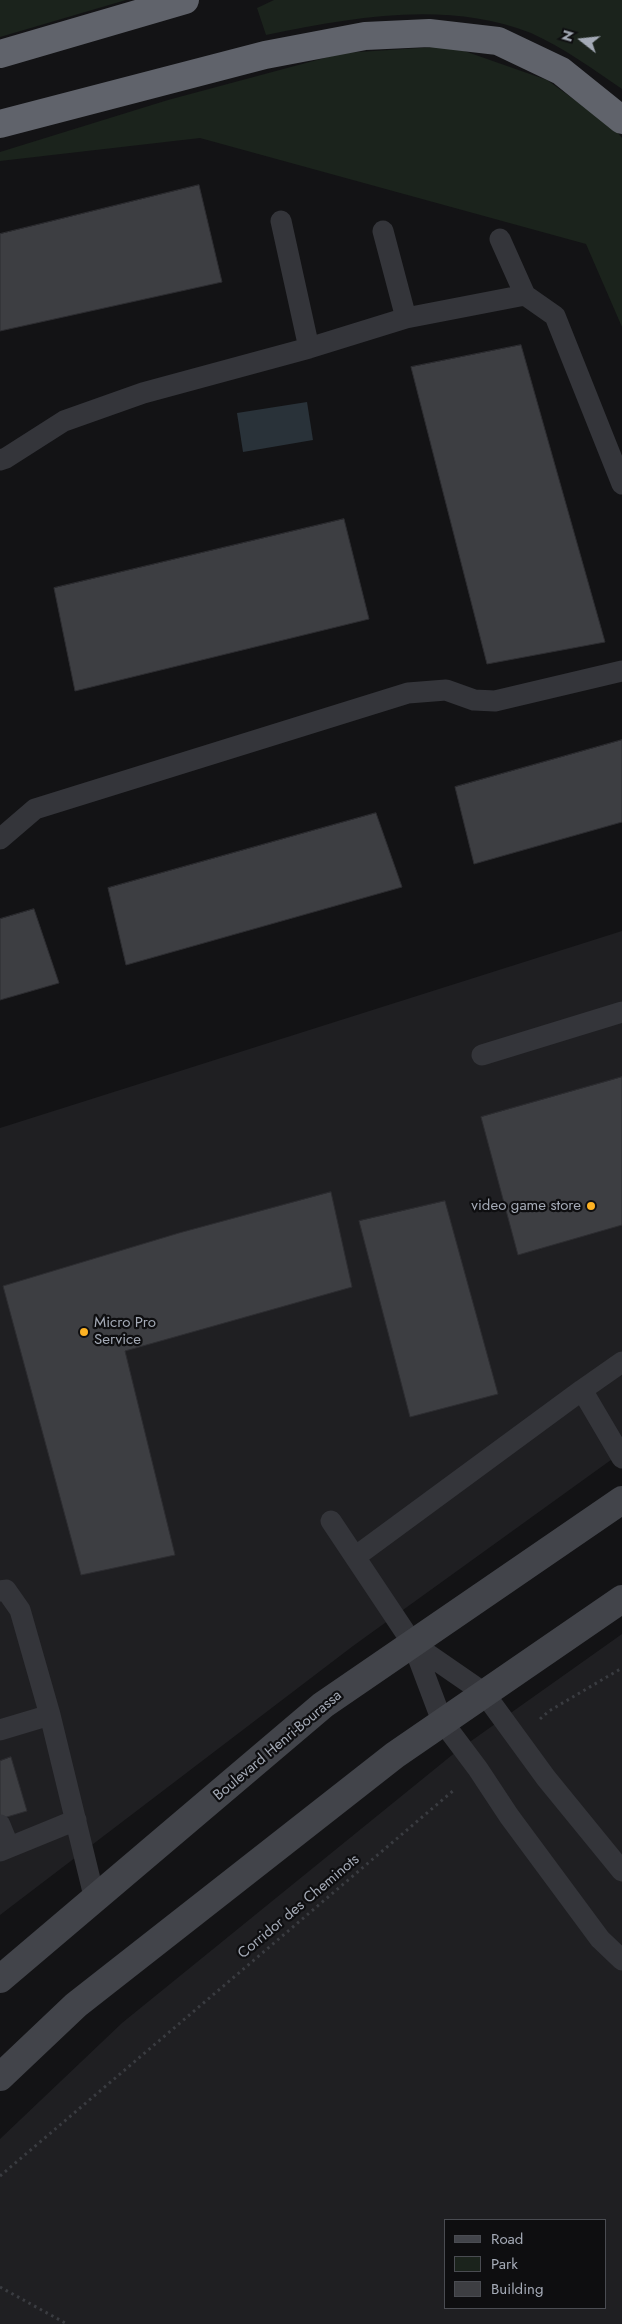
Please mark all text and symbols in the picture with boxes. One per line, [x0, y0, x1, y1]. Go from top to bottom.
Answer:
north arrow [557, 15, 607, 65]
text: N [556, 28, 579, 44]
place label: video game store [471, 1197, 581, 1215]
marker: video game store [585, 1200, 597, 1212]
place label: Micro Pro Service [94, 1314, 156, 1349]
marker: Micro Pro Service [78, 1326, 90, 1338]
street label: Boulevard Henri-Bourassa [210, 1687, 346, 1805]
street label: Corridor des Cheminots [235, 1851, 363, 1963]
legend [444, 2219, 607, 2309]
text: Road [491, 2228, 523, 2250]
text: Park [491, 2253, 518, 2275]
text: Building [491, 2278, 543, 2300]

